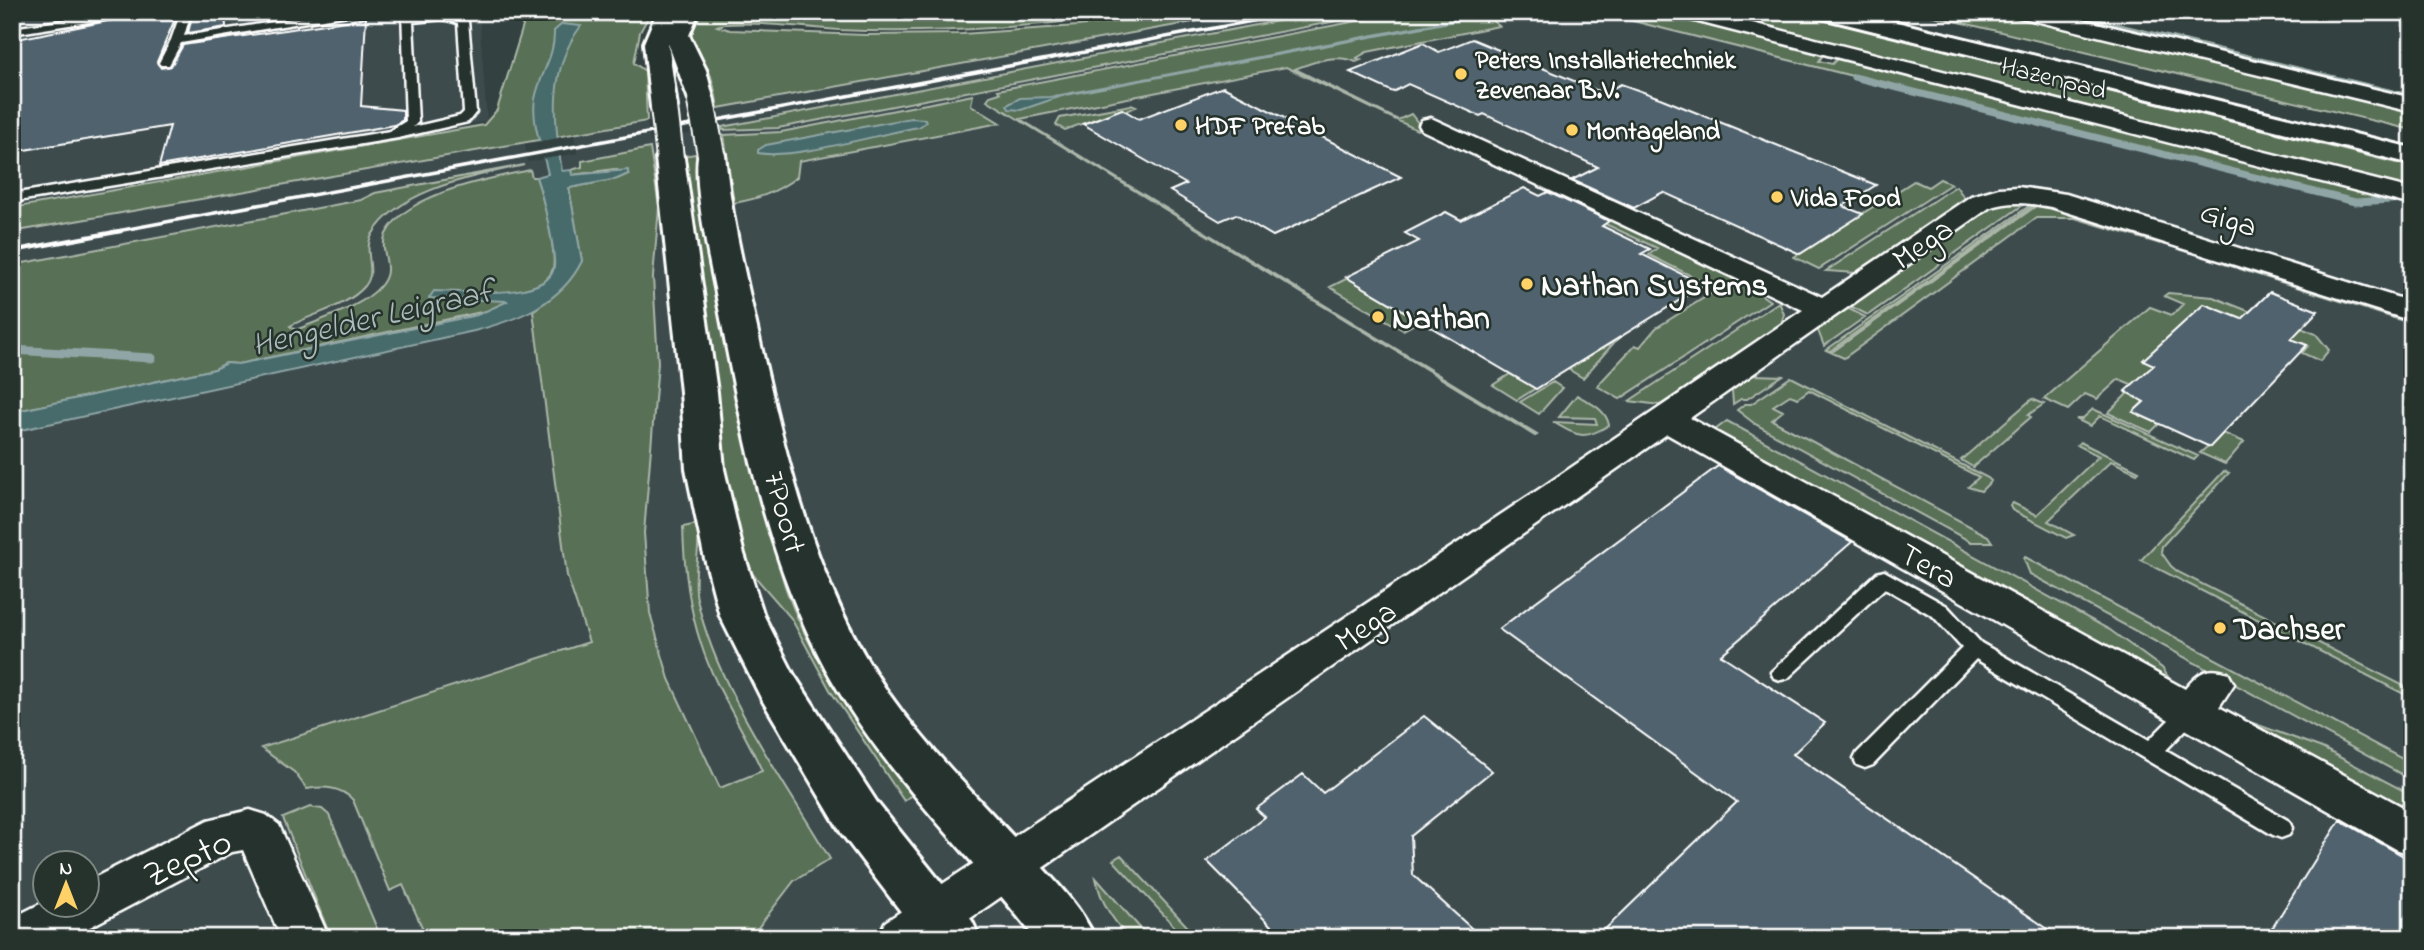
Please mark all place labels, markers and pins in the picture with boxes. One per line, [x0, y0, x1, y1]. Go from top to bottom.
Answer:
place label: Peters Installatietechniek Zevenaar B.V. [1475, 43, 1737, 111]
marker: Peters Installatietechniek Zevenaar B.V. [1453, 66, 1469, 82]
place label: HDF Prefab [1195, 109, 1325, 147]
place label: Montageland [1586, 114, 1720, 153]
marker: HDF Prefab [1173, 117, 1189, 133]
marker: Montageland [1564, 122, 1580, 138]
place label: Vida Food [1790, 181, 1901, 219]
marker: Vida Food [1769, 189, 1785, 205]
place label: Nathan Systems [1541, 264, 1768, 312]
marker: Nathan Systems [1519, 276, 1535, 292]
place label: Nathan [1392, 297, 1490, 344]
marker: Nathan [1370, 309, 1386, 325]
place label: Dachser [2232, 608, 2346, 655]
marker: Dachser [2212, 620, 2228, 636]

